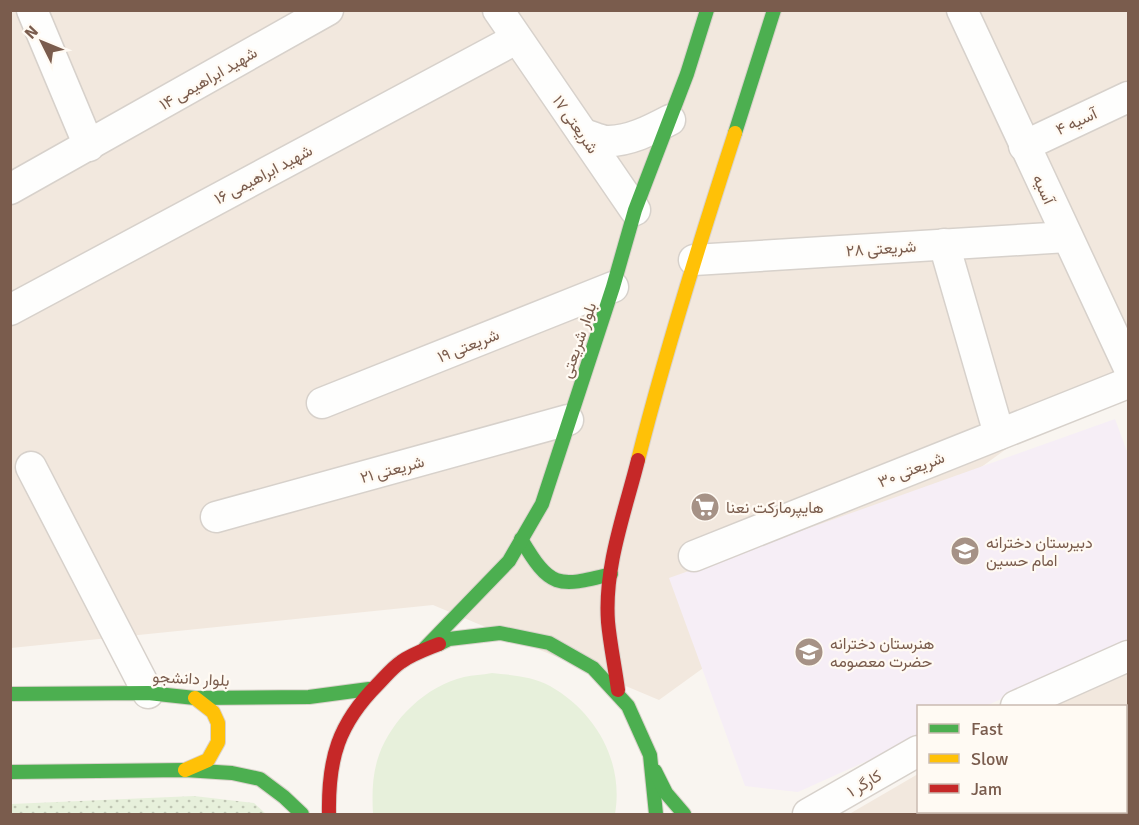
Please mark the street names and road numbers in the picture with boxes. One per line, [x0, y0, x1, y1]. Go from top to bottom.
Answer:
street label: شهید ابراهیمی ۱۴ [156, 43, 261, 115]
street label: شریعتی ۱۷ [548, 92, 602, 158]
street label: آسیه ۴ [1053, 103, 1101, 140]
street label: شهید ابراهیمی ۱۶ [211, 141, 316, 209]
street label: آسیه [1028, 171, 1059, 209]
street label: شریعتی ۲۸ [845, 237, 917, 261]
street label: بلوار شریعتی [557, 300, 601, 381]
street label: شریعتی ۱۹ [435, 324, 502, 367]
street label: شریعتی ۳۰ [875, 448, 948, 492]
street label: شریعتی ۲۱ [358, 452, 427, 488]
street label: بلوار دانشجو [152, 667, 230, 691]
street label: کارگر ۱ [844, 766, 885, 802]

